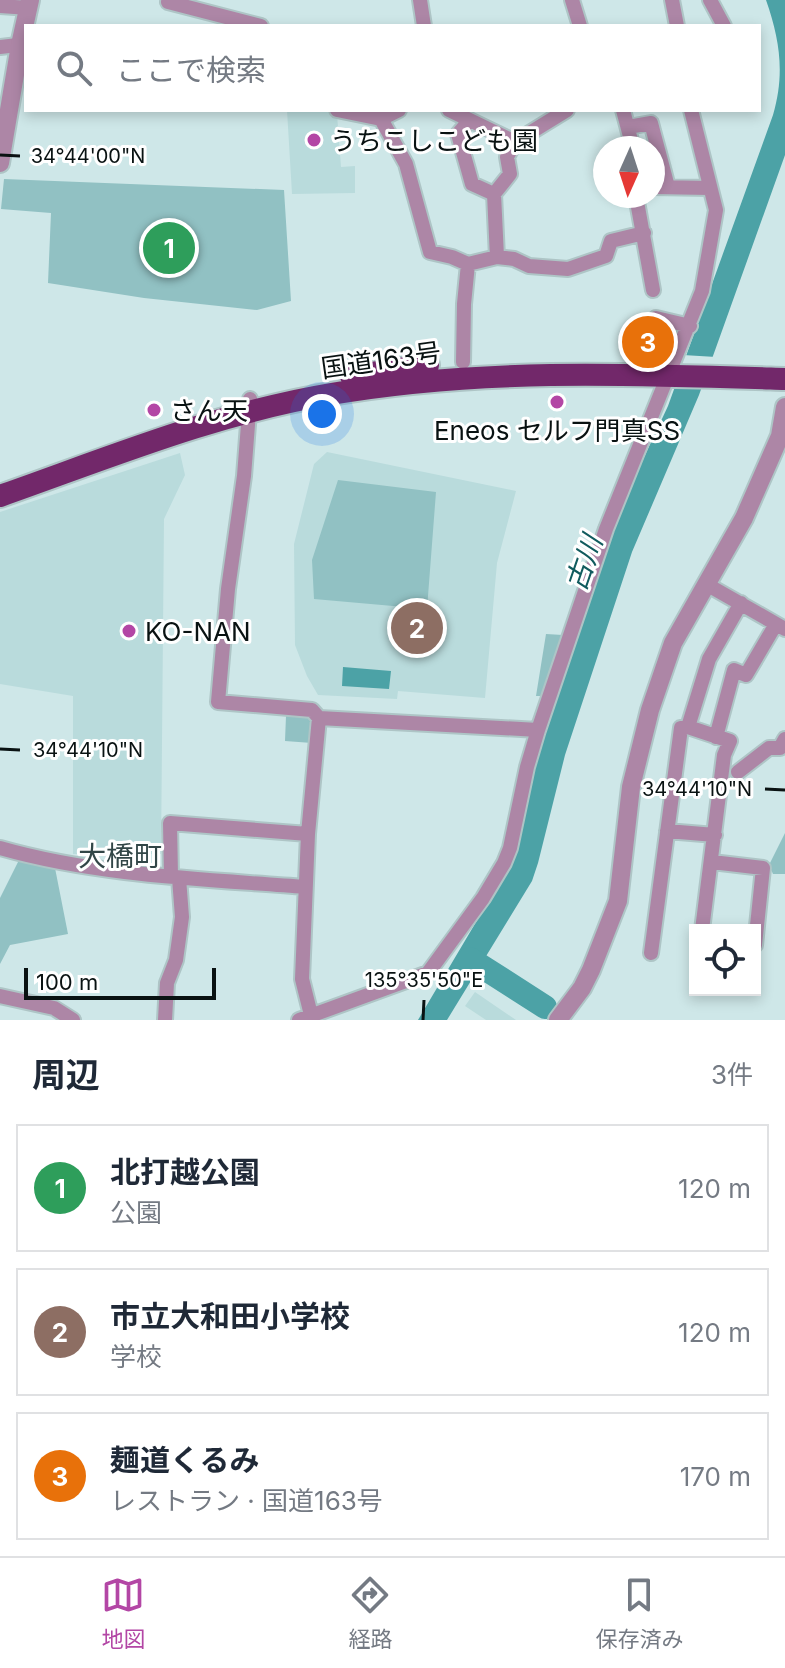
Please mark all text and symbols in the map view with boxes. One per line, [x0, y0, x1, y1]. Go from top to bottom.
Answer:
search box [24, 24, 761, 112]
icon: search [52, 46, 96, 90]
text: ここで検索 [116, 52, 266, 88]
place label: うちこしこども園 [330, 125, 538, 156]
marker: うちこしこども園 [305, 131, 323, 149]
north arrow [593, 136, 665, 208]
text: 34°44'00"N [31, 144, 145, 168]
pin: 1 [143, 218, 195, 278]
pin: 3 [622, 312, 674, 372]
street label: 国道163号 [319, 336, 443, 384]
marker: Eneos セルフ門真SS [548, 393, 566, 411]
your location [302, 394, 342, 434]
place label: さん天 [170, 395, 248, 426]
marker: さん天 [145, 401, 163, 419]
place label: Eneos セルフ門真SS [434, 415, 680, 446]
water label: 古川 [559, 528, 610, 595]
pin: 2 [391, 598, 443, 658]
place label: KO-NAN [145, 616, 251, 647]
marker: KO-NAN [120, 622, 138, 640]
text: 34°44'10"N [33, 738, 143, 762]
text: 34°44'10"N [642, 777, 752, 801]
district label: 大橋町 [78, 839, 162, 873]
map controls [689, 924, 761, 996]
button: locate [689, 924, 761, 996]
scale bar [24, 964, 216, 1000]
text: 135°35'50"E [365, 968, 483, 992]
text: 100 m [36, 969, 98, 995]
text: 周辺 [32, 1054, 100, 1095]
text: 3件 [711, 1059, 753, 1090]
text: 北打越公園 [110, 1154, 260, 1190]
text: 1 [54, 1173, 66, 1204]
text: 120 m [678, 1173, 751, 1204]
text: 公園 [110, 1197, 162, 1228]
text: 市立大和田小学校 [110, 1298, 350, 1334]
text: 2 [52, 1317, 68, 1348]
text: 120 m [678, 1317, 751, 1348]
text: 学校 [110, 1341, 162, 1372]
text: 麺道くるみ [110, 1442, 259, 1478]
text: 3 [52, 1461, 68, 1492]
text: 170 m [680, 1461, 751, 1492]
text: レストラン · 国道163号 [110, 1485, 383, 1516]
tab: 地図 [101, 1573, 146, 1653]
tab: 経路 [348, 1573, 393, 1653]
tab: 保存済み [595, 1573, 684, 1653]

